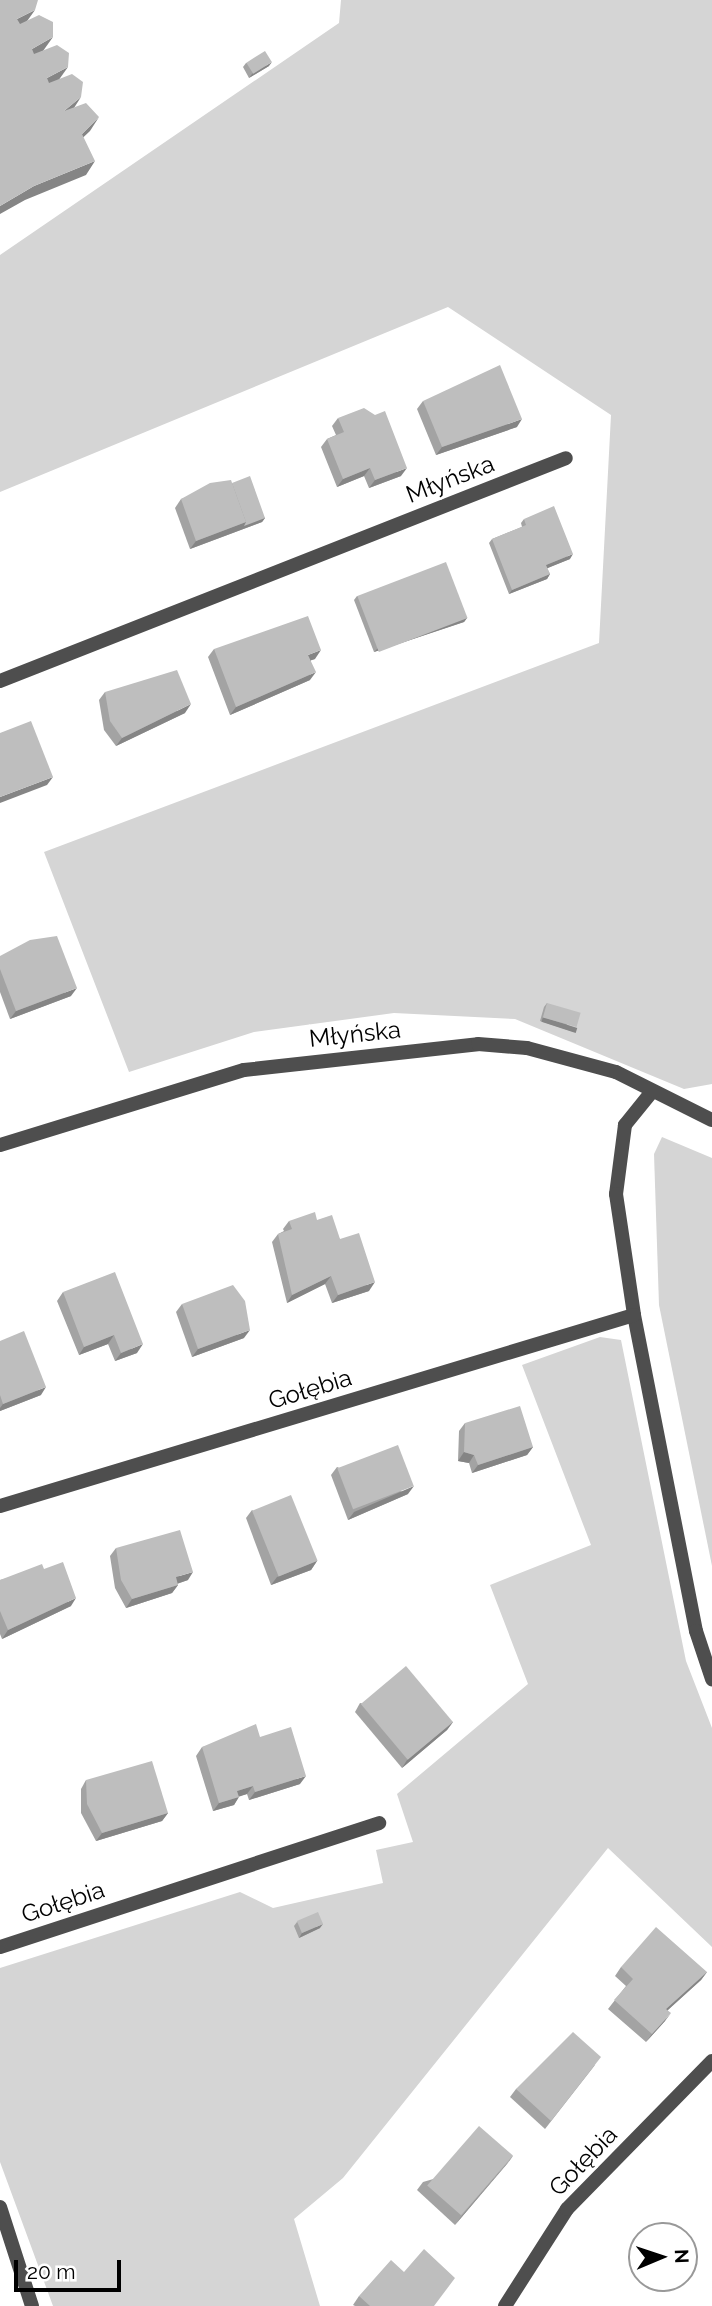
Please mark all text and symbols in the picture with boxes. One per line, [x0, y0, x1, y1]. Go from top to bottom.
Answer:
street label: Młyńska [402, 449, 498, 509]
street label: Młyńska [308, 1015, 402, 1053]
street label: Gołębia [265, 1363, 355, 1415]
street label: Gołębia [18, 1875, 108, 1929]
street label: Gołębia [543, 2120, 623, 2202]
north arrow [628, 2222, 698, 2292]
scale bar [18, 2246, 124, 2290]
text: N [671, 2249, 693, 2264]
text: 20 m [27, 2259, 75, 2284]

